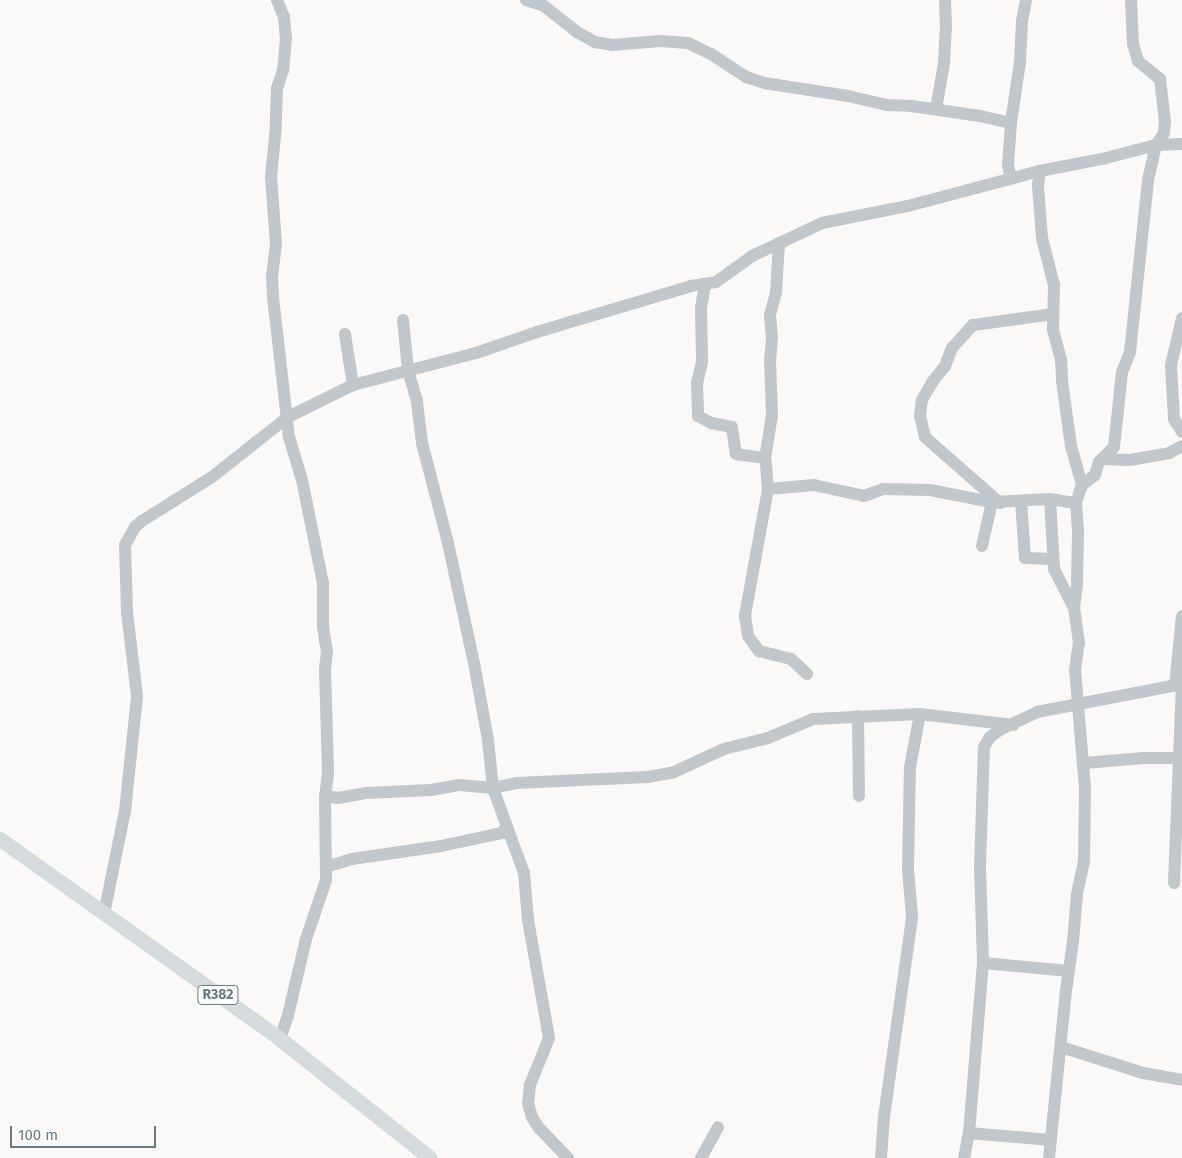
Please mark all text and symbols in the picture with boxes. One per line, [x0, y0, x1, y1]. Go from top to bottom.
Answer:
road number: R382 [197, 984, 239, 1006]
scale bar [12, 1116, 159, 1148]
text: 100 m [18, 1126, 58, 1144]

